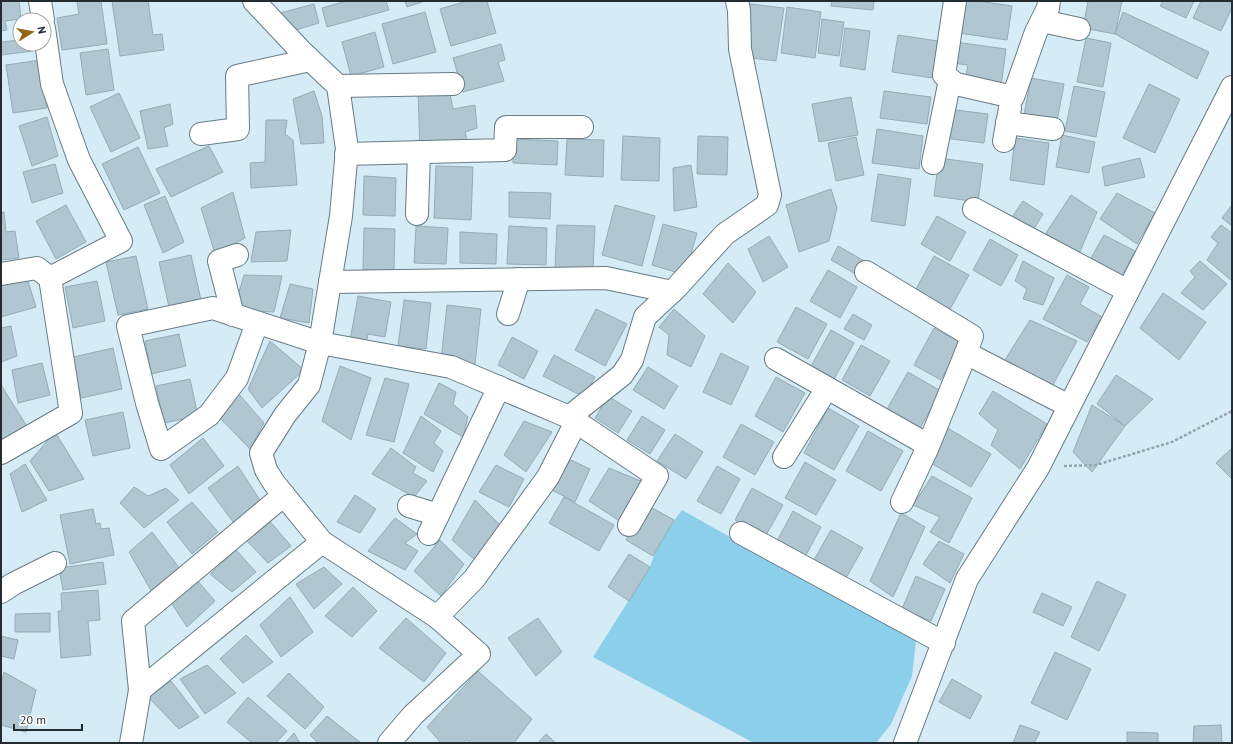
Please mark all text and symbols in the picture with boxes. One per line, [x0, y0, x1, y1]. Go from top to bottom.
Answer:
north arrow [12, 12, 52, 52]
text: N [34, 25, 49, 35]
scale bar [14, 706, 82, 732]
text: 20 m [20, 712, 46, 727]

